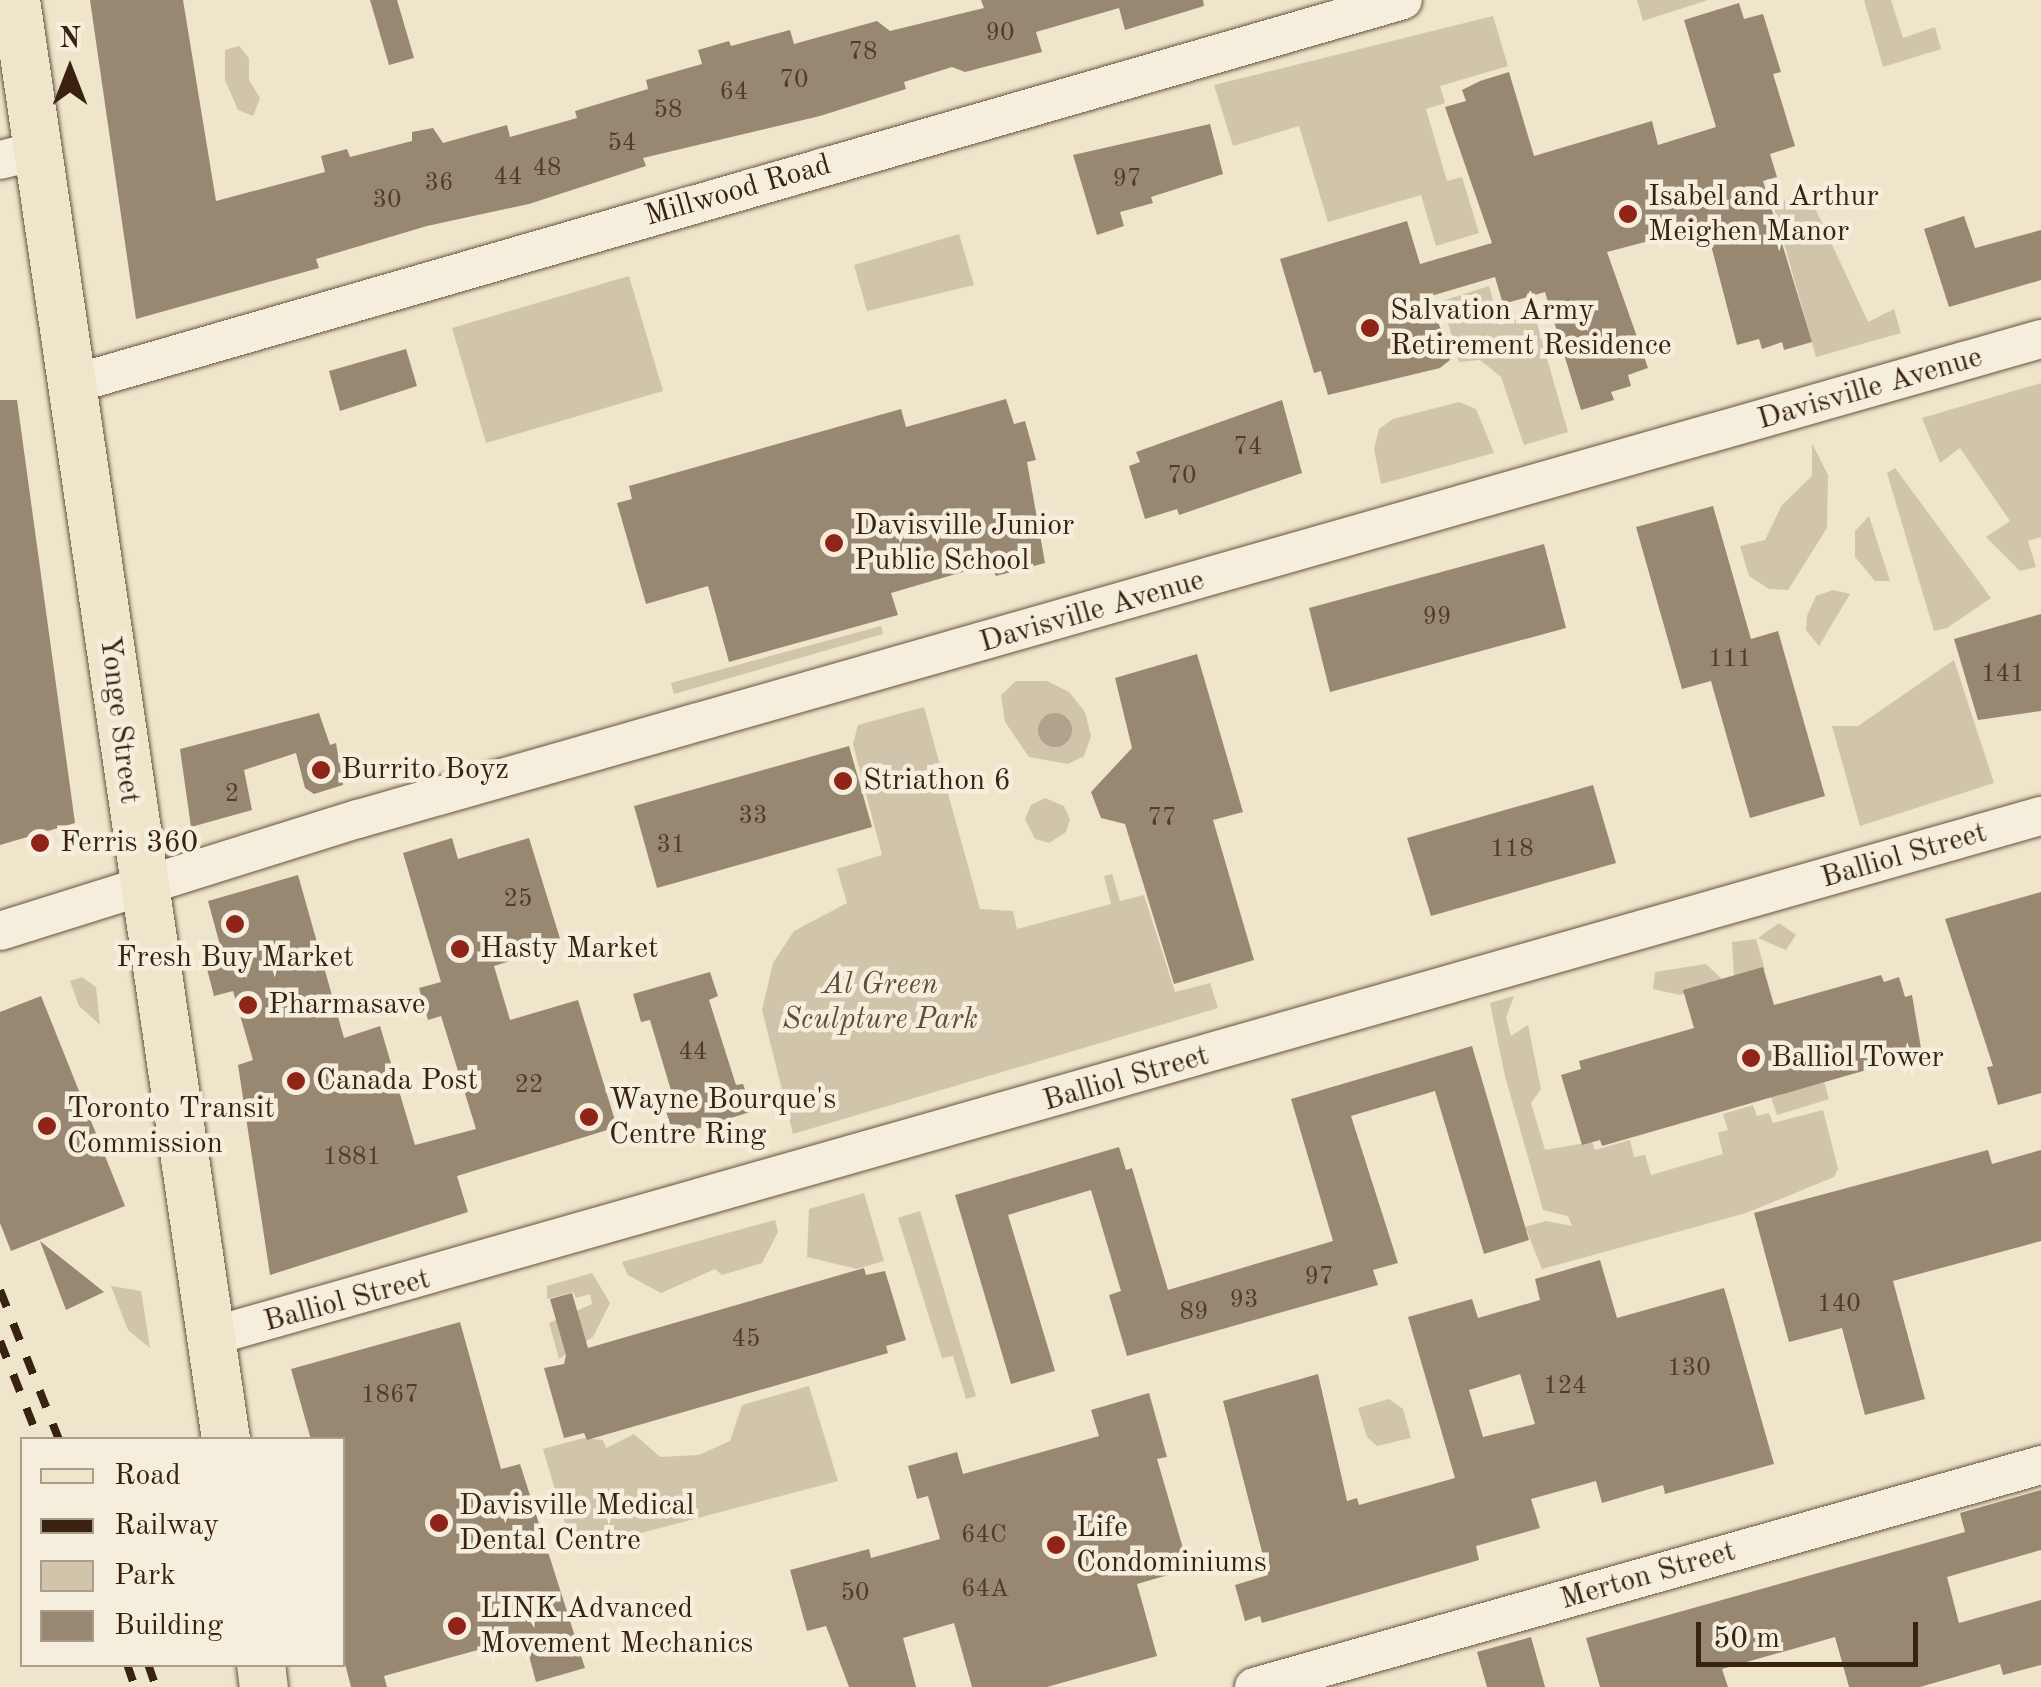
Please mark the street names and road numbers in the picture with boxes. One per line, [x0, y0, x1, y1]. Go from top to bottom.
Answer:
street label: Millwood Road [641, 147, 835, 235]
street label: Davisville Avenue [1754, 340, 1986, 438]
street label: Davisville Avenue [976, 563, 1208, 661]
street label: Yonge Street [91, 634, 147, 806]
street label: Balliol Street [1817, 815, 1991, 897]
street label: Balliol Street [1039, 1038, 1213, 1120]
street label: Balliol Street [260, 1262, 434, 1340]
street label: Merton Street [1556, 1534, 1740, 1618]

